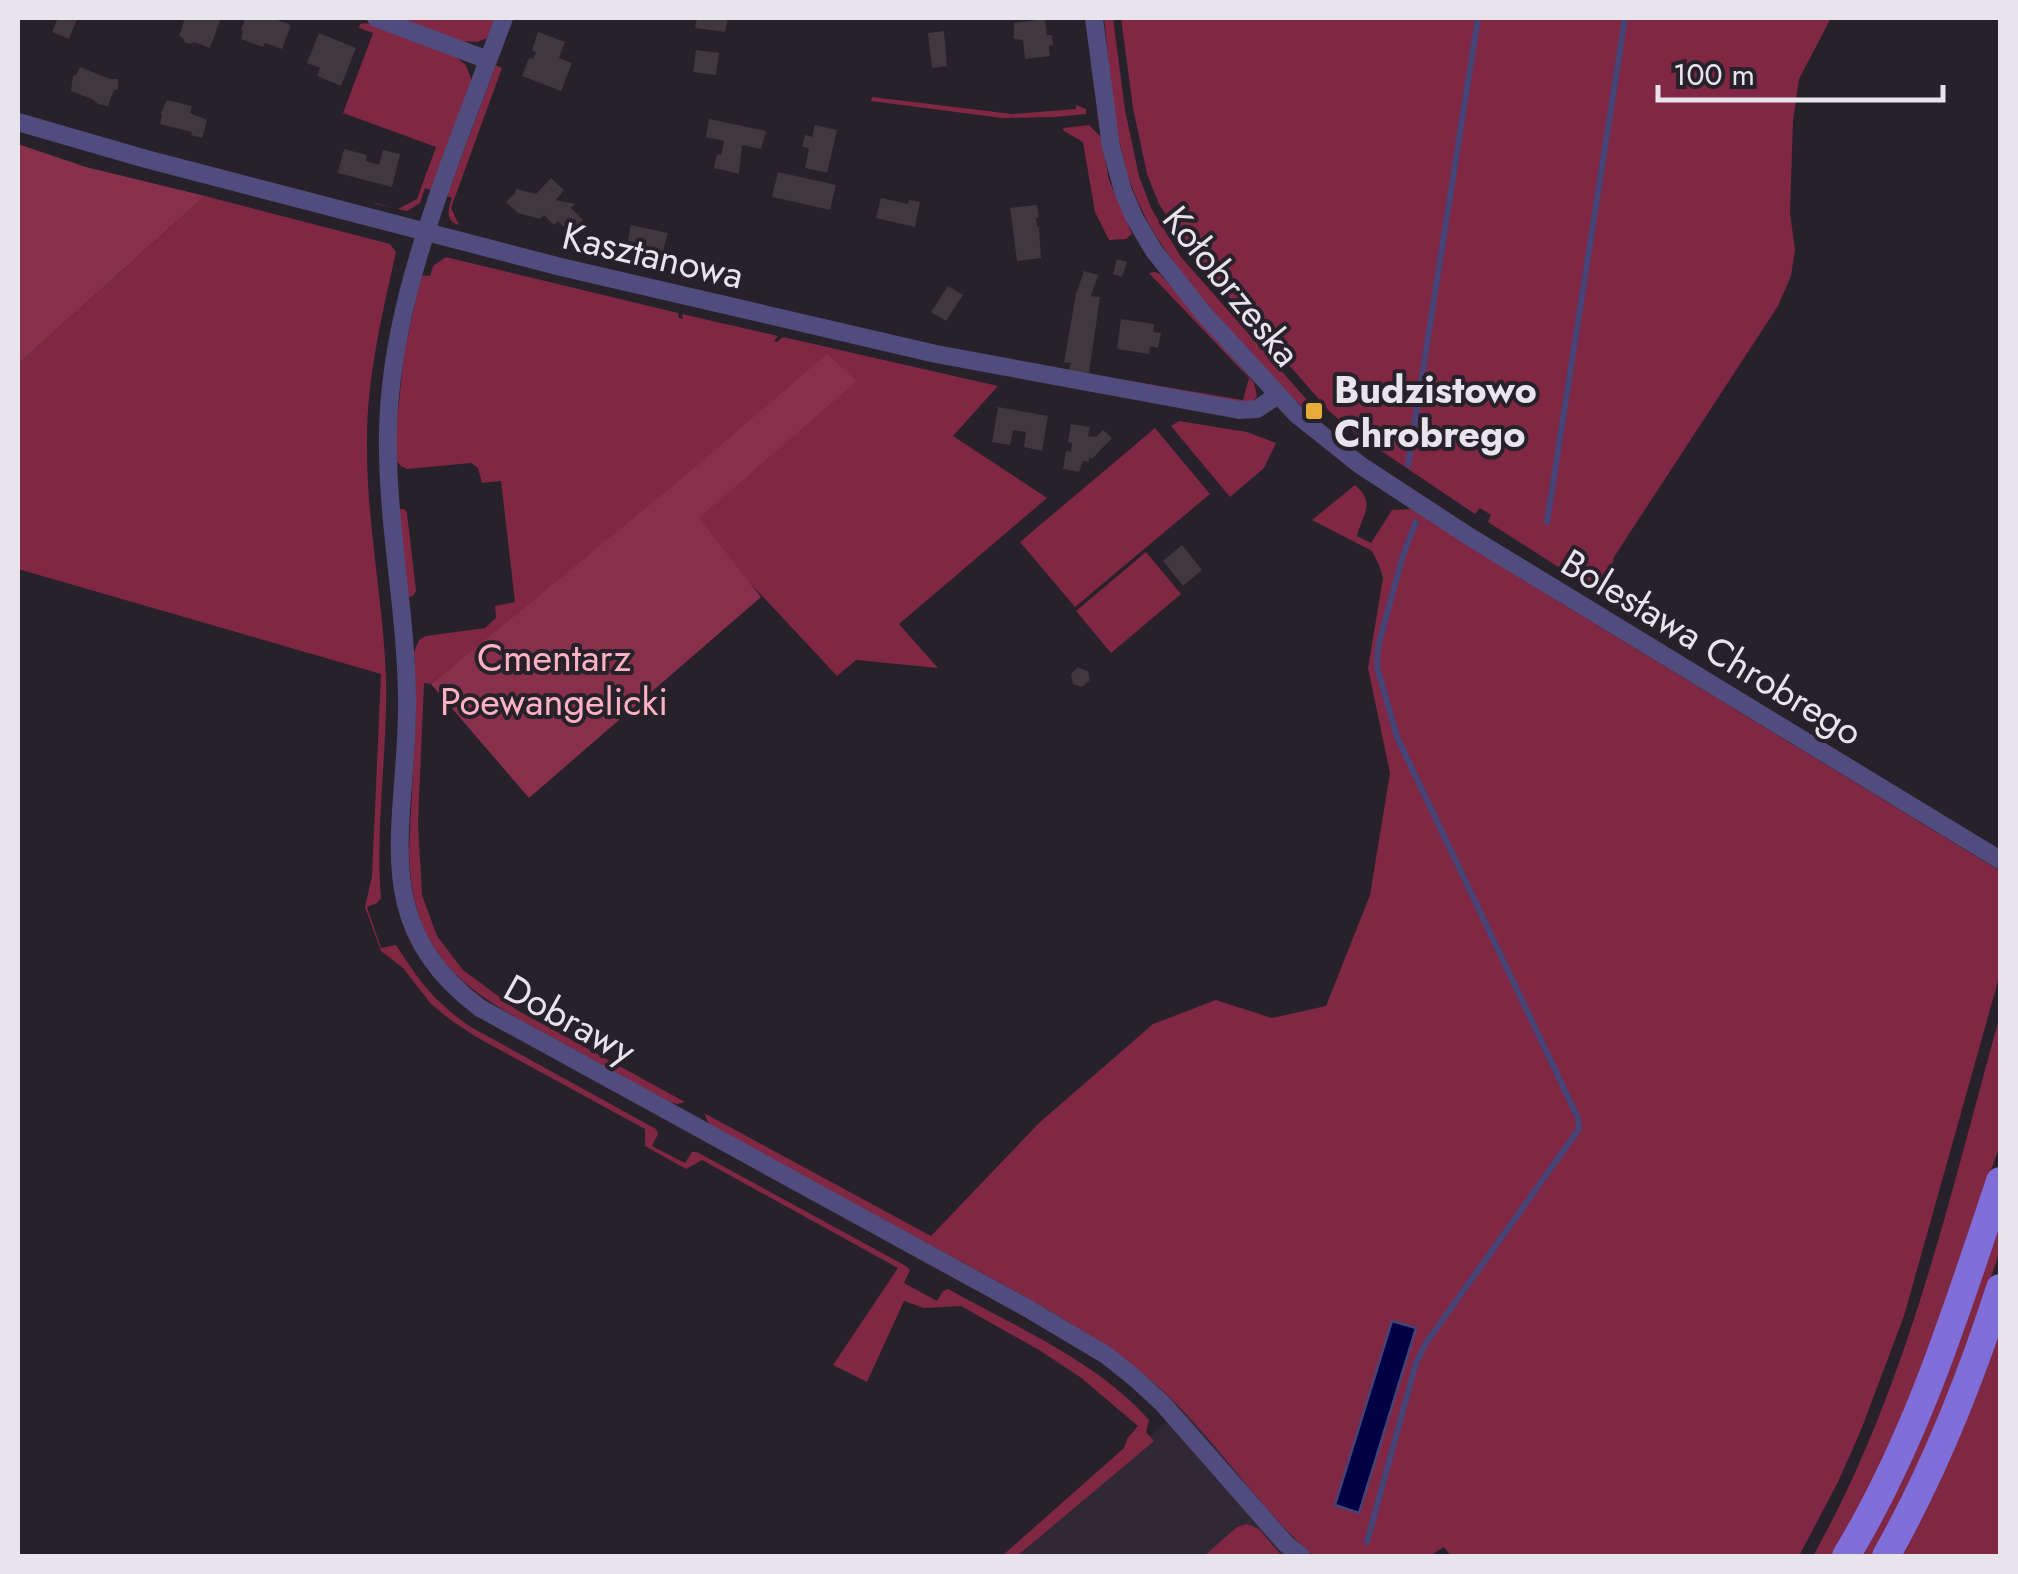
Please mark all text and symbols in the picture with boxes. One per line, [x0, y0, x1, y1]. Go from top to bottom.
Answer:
scale bar [1658, 40, 1943, 102]
text: 100 m [1673, 53, 1755, 96]
street label: Kołobrzeska [1150, 194, 1314, 378]
street label: Kasztanowa [557, 207, 749, 303]
place label: Budzistowo Chrobrego [1334, 362, 1537, 461]
marker: Budzistowo Chrobrego [1303, 400, 1325, 422]
street label: Bolesława Chrobrego [1551, 535, 1873, 759]
park label: Cmentarz Poewangelicki [440, 630, 668, 729]
street label: Dobrawy [494, 960, 646, 1078]

